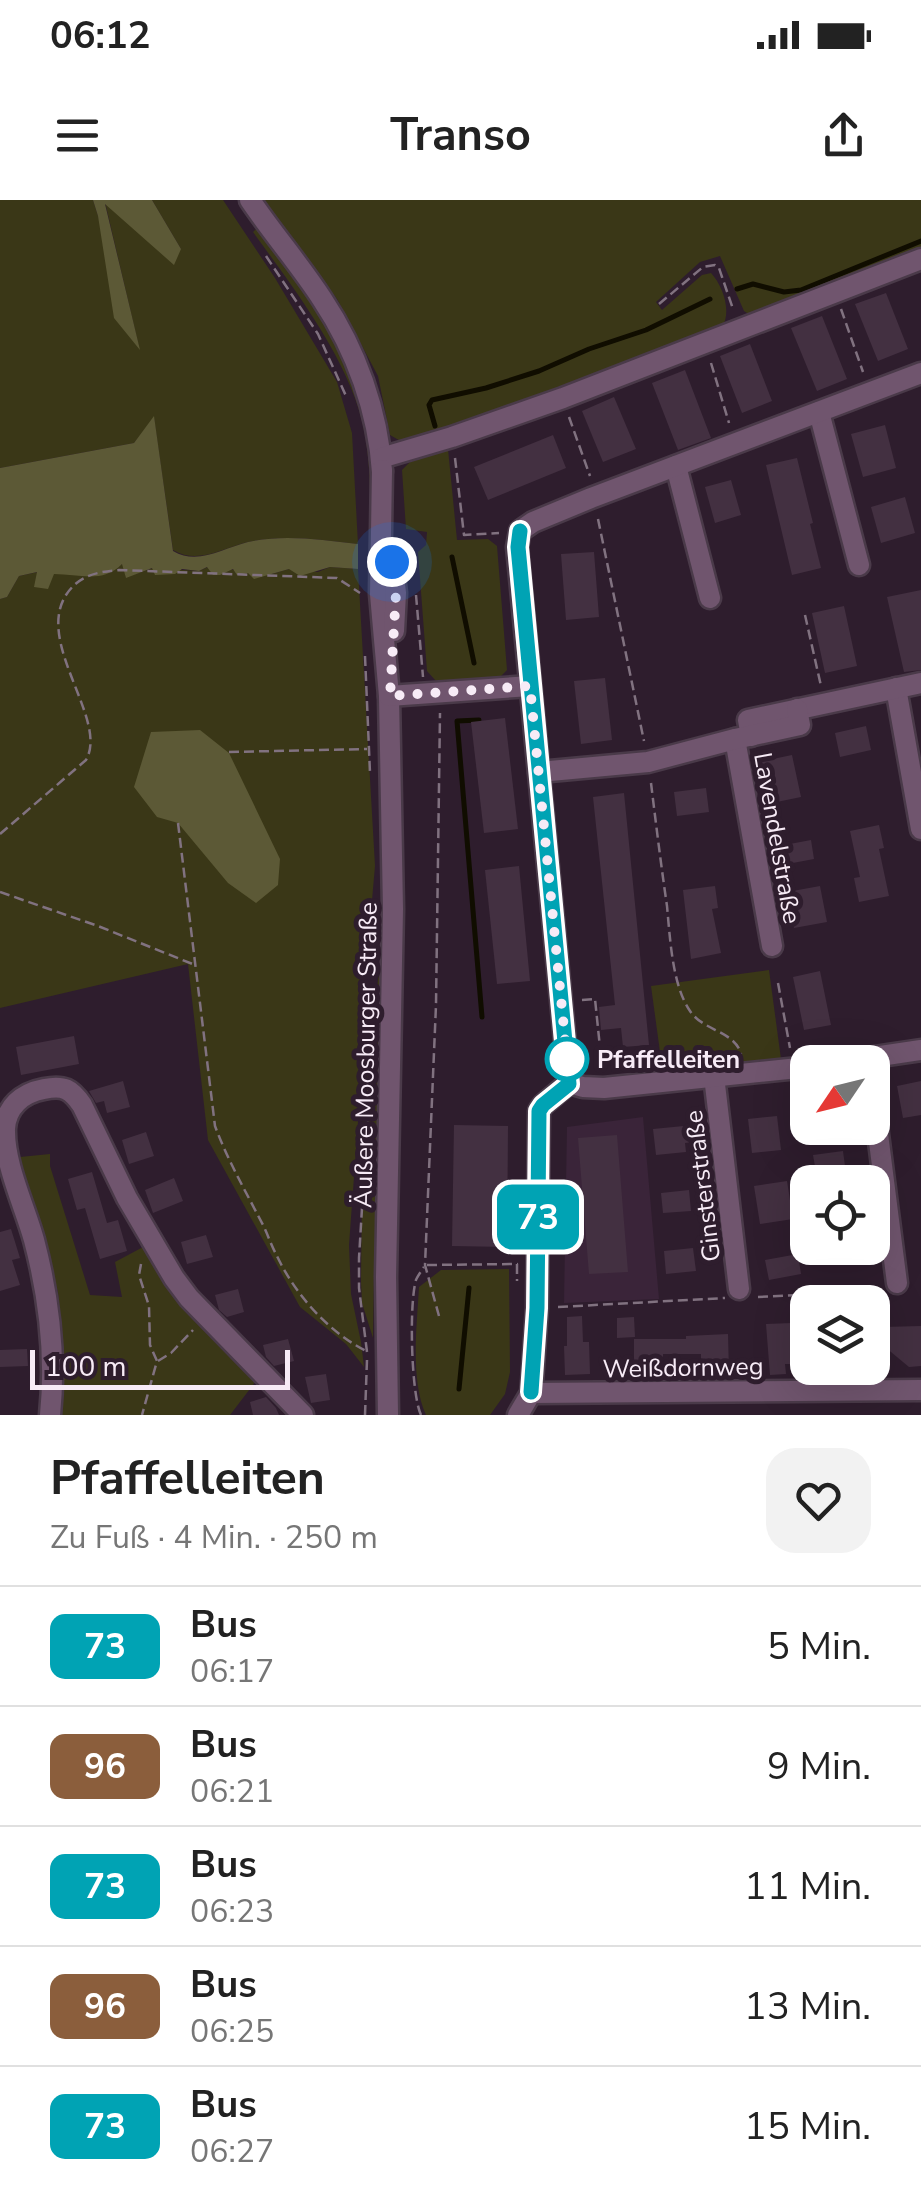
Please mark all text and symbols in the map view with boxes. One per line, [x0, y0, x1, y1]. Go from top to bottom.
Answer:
text: 06:12 [50, 10, 151, 61]
text: Transo [390, 105, 531, 166]
icon: menu [50, 108, 105, 163]
icon: share [816, 108, 871, 163]
your location [367, 537, 417, 587]
street label: Lavendelstraße [745, 750, 809, 927]
street label: Äußere Moosburger Straße [346, 902, 386, 1208]
marker: Pfaffelleiten [546, 1038, 588, 1080]
place label: Pfaffelleiten [597, 1043, 740, 1077]
north arrow [790, 1045, 890, 1145]
map controls [790, 1045, 890, 1385]
street label: Ginsterstraße [677, 1108, 729, 1263]
button: locate [790, 1165, 890, 1265]
line badge: 73 [493, 1184, 583, 1250]
text: 73 [517, 1194, 559, 1241]
button: layers [790, 1285, 890, 1385]
scale bar [30, 1345, 290, 1390]
text: 100 m [45, 1348, 127, 1386]
street label: Weißdornweg [602, 1350, 764, 1386]
text: Pfaffelleiten [50, 1445, 325, 1511]
button: heart [766, 1448, 871, 1553]
text: Zu Fuß · 4 Min. · 250 m [50, 1516, 378, 1559]
text: Bus [190, 1599, 257, 1650]
text: 5 Min. [767, 1621, 871, 1672]
text: 73 [84, 1623, 126, 1670]
text: 06:17 [190, 1650, 274, 1693]
text: Bus [190, 1719, 257, 1770]
text: 9 Min. [767, 1741, 871, 1792]
text: 96 [84, 1743, 126, 1790]
text: 06:21 [190, 1770, 274, 1813]
text: Bus [190, 1839, 257, 1890]
text: 11 Min. [744, 1861, 871, 1912]
text: 73 [84, 1863, 126, 1910]
text: 06:23 [190, 1890, 274, 1933]
text: Bus [190, 1959, 257, 2010]
text: 13 Min. [744, 1981, 871, 2032]
text: 96 [84, 1983, 126, 2030]
text: 06:25 [190, 2010, 274, 2053]
text: Bus [190, 2079, 257, 2130]
text: 15 Min. [744, 2101, 871, 2152]
text: 73 [84, 2103, 126, 2150]
text: 06:27 [190, 2130, 274, 2173]

